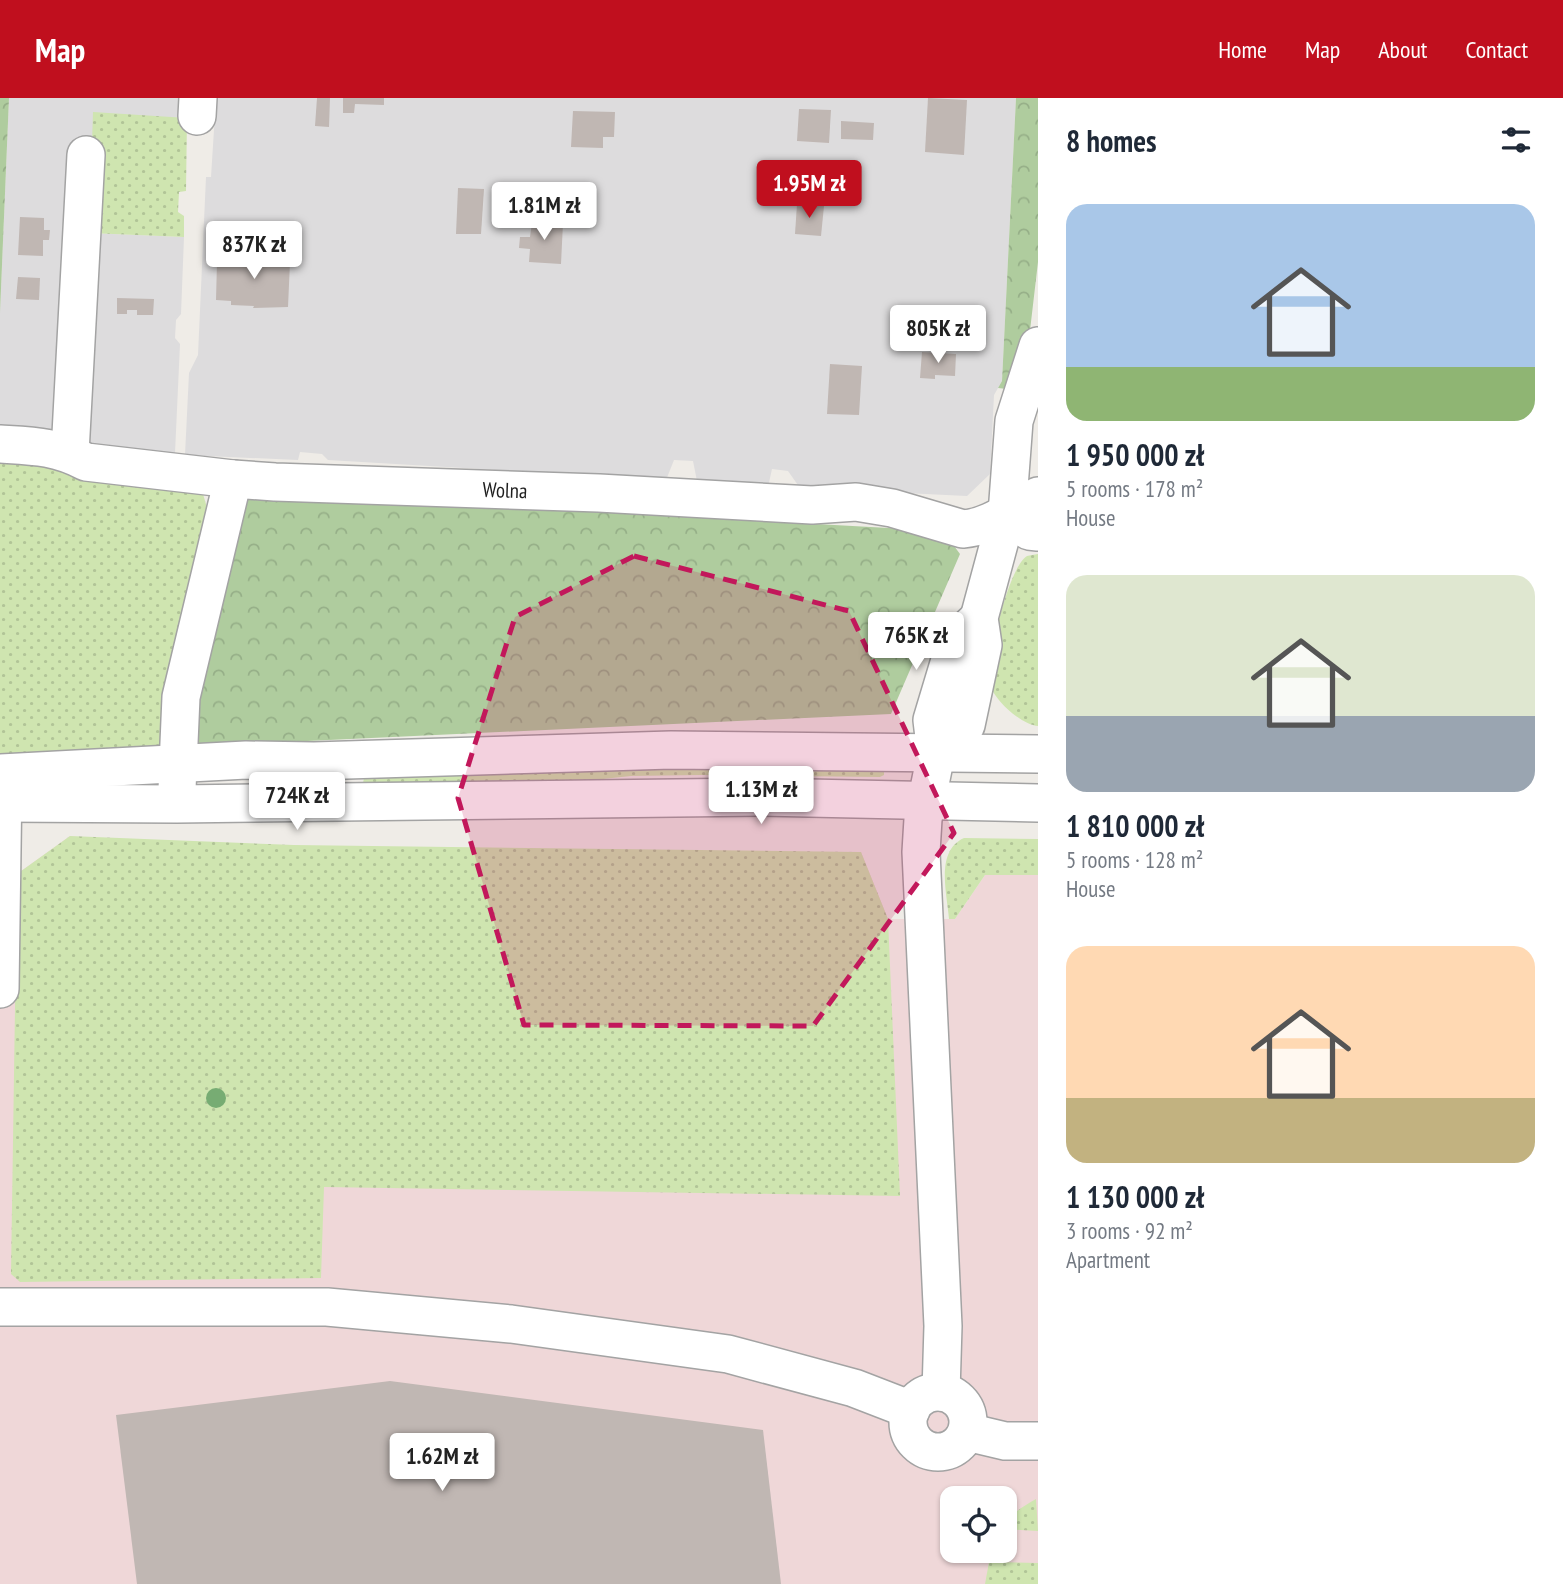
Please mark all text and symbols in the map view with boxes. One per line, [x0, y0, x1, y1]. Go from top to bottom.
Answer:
text: Map [35, 28, 85, 71]
text: Home [1218, 34, 1267, 65]
text: Map [1305, 34, 1340, 65]
text: About [1378, 34, 1427, 65]
text: Contact [1465, 34, 1528, 65]
text: 8 homes [1066, 121, 1157, 160]
icon: filters [1497, 121, 1535, 159]
pin: 1.95M zł [737, 160, 881, 220]
text: 1.95M zł [773, 168, 845, 197]
pin: 1.81M zł [472, 183, 616, 242]
text: 1.81M zł [508, 190, 580, 219]
pin: 837K zł [189, 222, 319, 281]
text: 837K zł [222, 229, 286, 258]
icon: home [1238, 249, 1364, 375]
pin: 805K zł [873, 306, 1003, 365]
text: 805K zł [906, 313, 970, 342]
text: 1 950 000 zł [1066, 435, 1204, 474]
text: 5 rooms · 178 m² [1066, 474, 1203, 503]
street label: Wolna [482, 476, 528, 504]
text: House [1066, 503, 1116, 532]
pin: 765K zł [851, 612, 981, 672]
text: 765K zł [884, 620, 948, 649]
icon: home [1238, 620, 1364, 746]
pin: 1.13M zł [689, 766, 833, 826]
pin: 724K zł [232, 772, 362, 832]
text: 1.13M zł [725, 774, 797, 803]
text: 724K zł [265, 780, 329, 809]
text: 1 810 000 zł [1066, 806, 1204, 845]
text: 5 rooms · 128 m² [1066, 845, 1203, 874]
text: House [1066, 874, 1116, 903]
icon: home [1238, 991, 1364, 1117]
text: 1 130 000 zł [1066, 1177, 1204, 1216]
text: 3 rooms · 92 m² [1066, 1216, 1193, 1245]
text: Apartment [1066, 1245, 1150, 1274]
pin: 1.62M zł [370, 1434, 514, 1493]
text: 1.62M zł [406, 1441, 478, 1470]
map controls [940, 1486, 1017, 1563]
button: locate [940, 1486, 1017, 1563]

